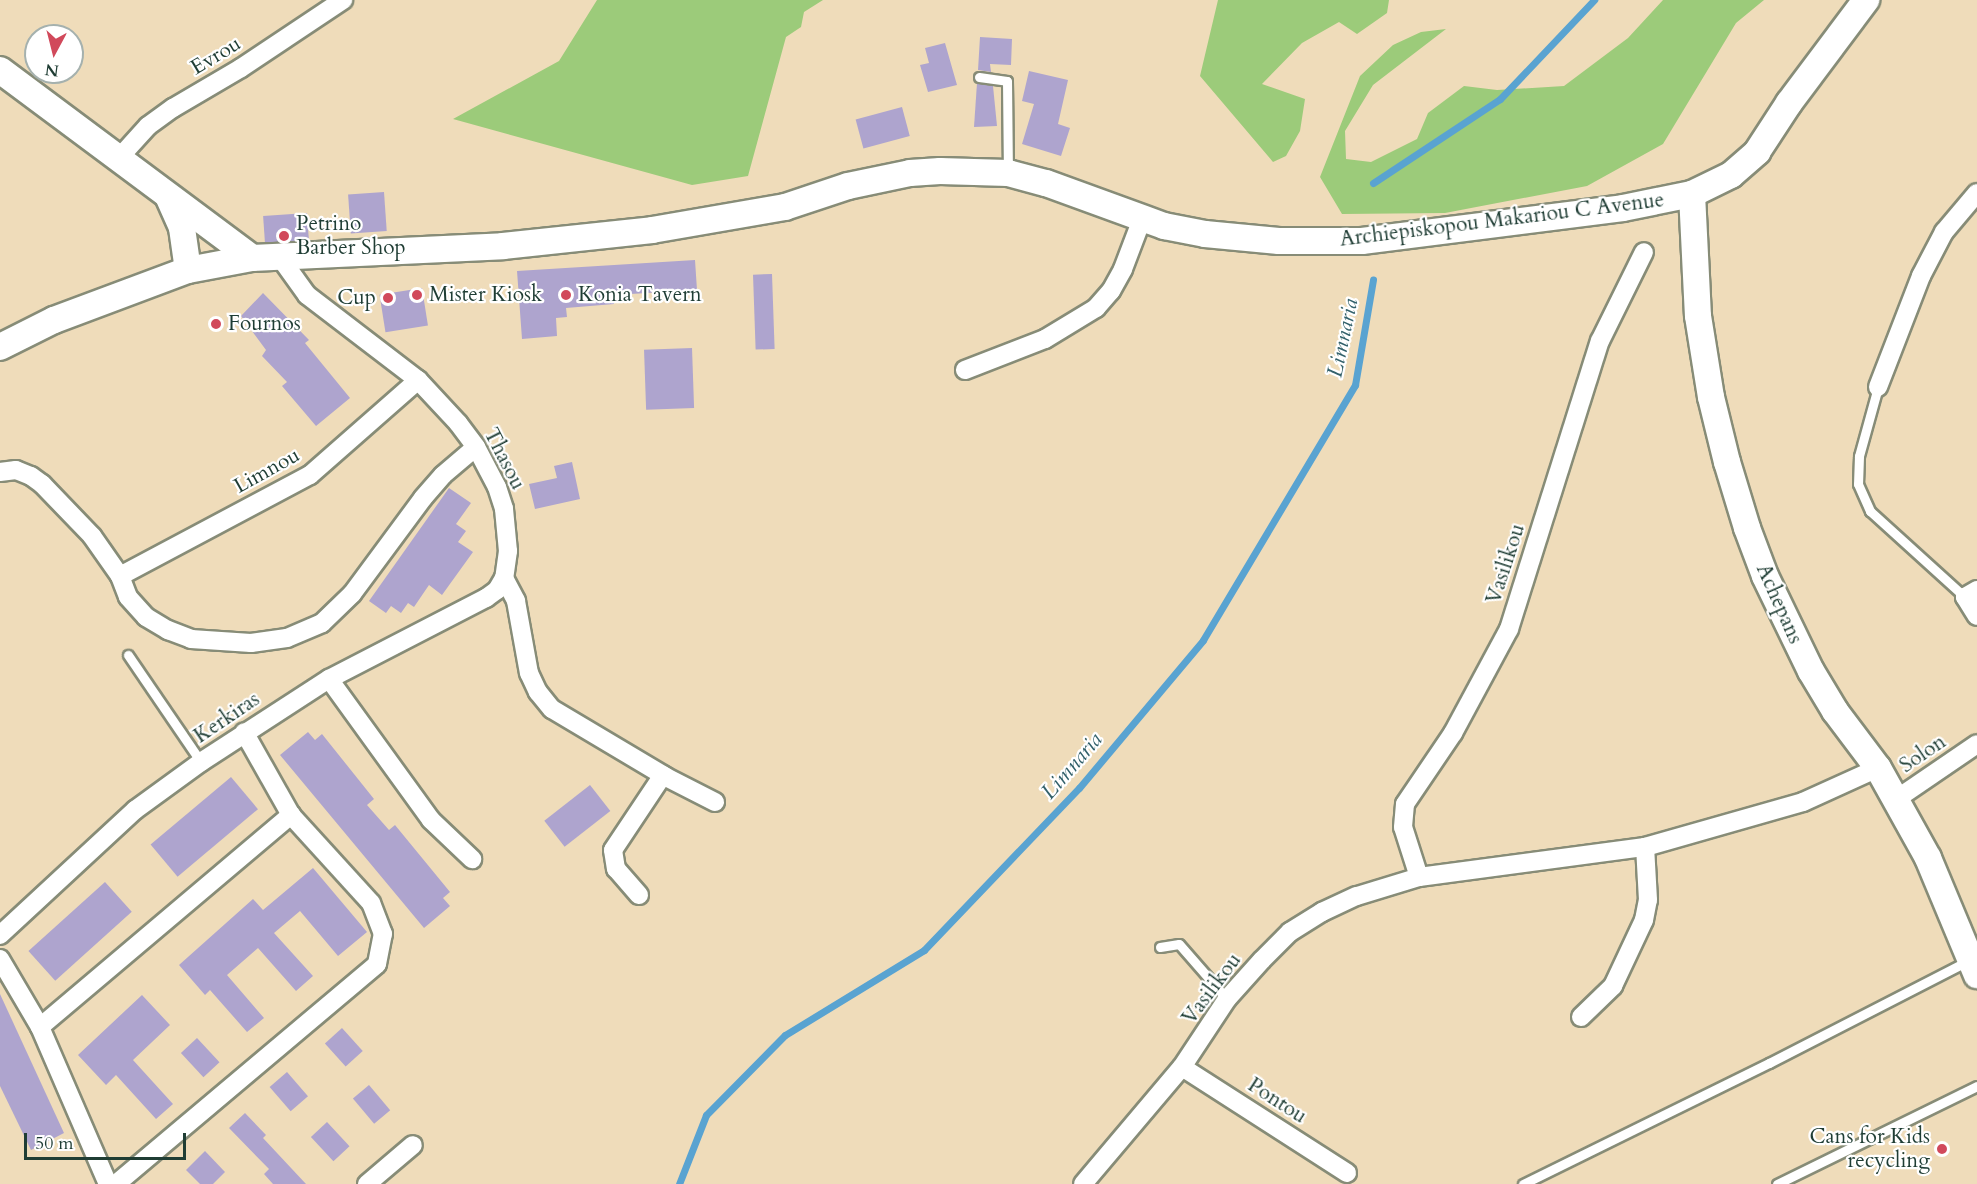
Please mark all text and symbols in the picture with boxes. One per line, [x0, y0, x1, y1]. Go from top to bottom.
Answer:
north arrow [24, 24, 84, 84]
street label: Evrou [186, 31, 246, 81]
text: N [44, 58, 60, 82]
street label: Archiepiskopou Makariou C Avenue [1338, 188, 1666, 252]
place label: Petrino Barber Shop [296, 211, 406, 261]
marker: Petrino Barber Shop [277, 229, 291, 243]
place label: Mister Kiosk [429, 282, 542, 308]
place label: Konia Tavern [578, 282, 702, 308]
place label: Cup [337, 285, 376, 311]
marker: Mister Kiosk [410, 288, 424, 302]
marker: Konia Tavern [559, 288, 573, 302]
marker: Cup [381, 291, 395, 305]
water label: Limnaria [1322, 296, 1364, 380]
place label: Fournos [228, 311, 301, 337]
marker: Fournos [209, 317, 223, 331]
street label: Thasou [478, 424, 530, 494]
street label: Limnou [230, 443, 304, 499]
street label: Vasilikou [1481, 521, 1531, 607]
street label: Achepans [1750, 560, 1808, 648]
street label: Kerkiras [189, 687, 265, 749]
water label: Limnaria [1036, 727, 1108, 805]
street label: Solon [1895, 729, 1951, 779]
street label: Vasilikou [1177, 948, 1247, 1030]
street label: Pontou [1243, 1073, 1311, 1129]
scale bar [27, 1121, 189, 1159]
place label: Cans for Kids recycling [1809, 1124, 1930, 1174]
text: 50 m [35, 1131, 74, 1156]
marker: Cans for Kids recycling [1935, 1142, 1949, 1156]

